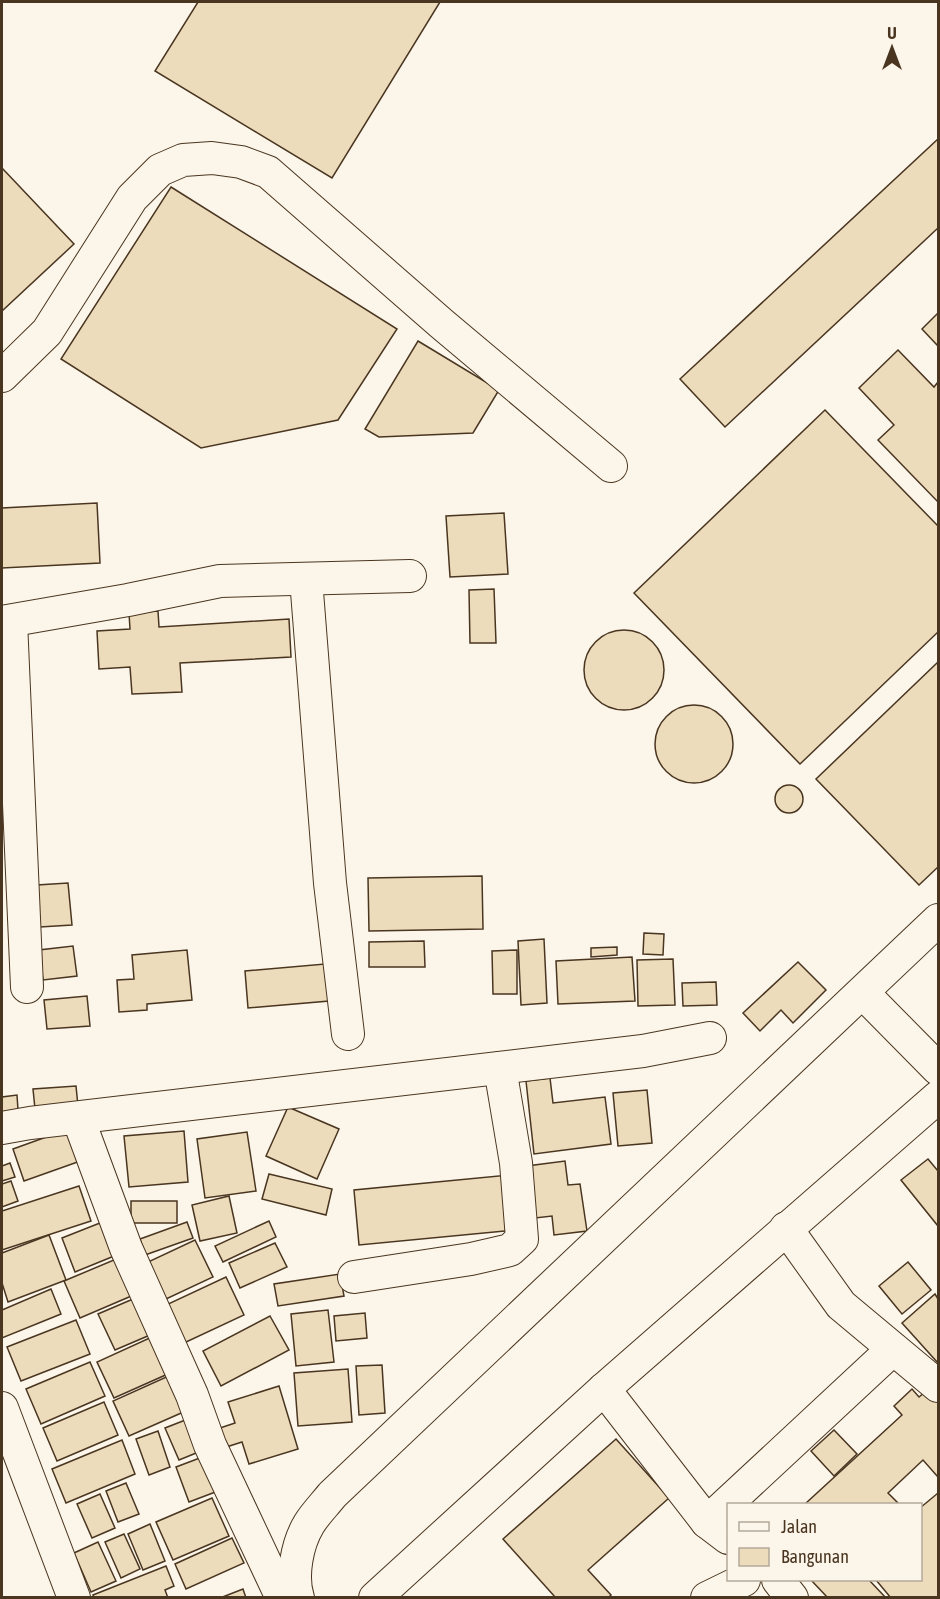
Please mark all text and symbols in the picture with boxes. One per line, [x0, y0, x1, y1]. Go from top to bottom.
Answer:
north arrow [862, 18, 922, 78]
text: U [887, 24, 897, 42]
legend [727, 1503, 922, 1581]
text: Jalan [781, 1516, 817, 1537]
text: Bangunan [781, 1546, 849, 1567]

